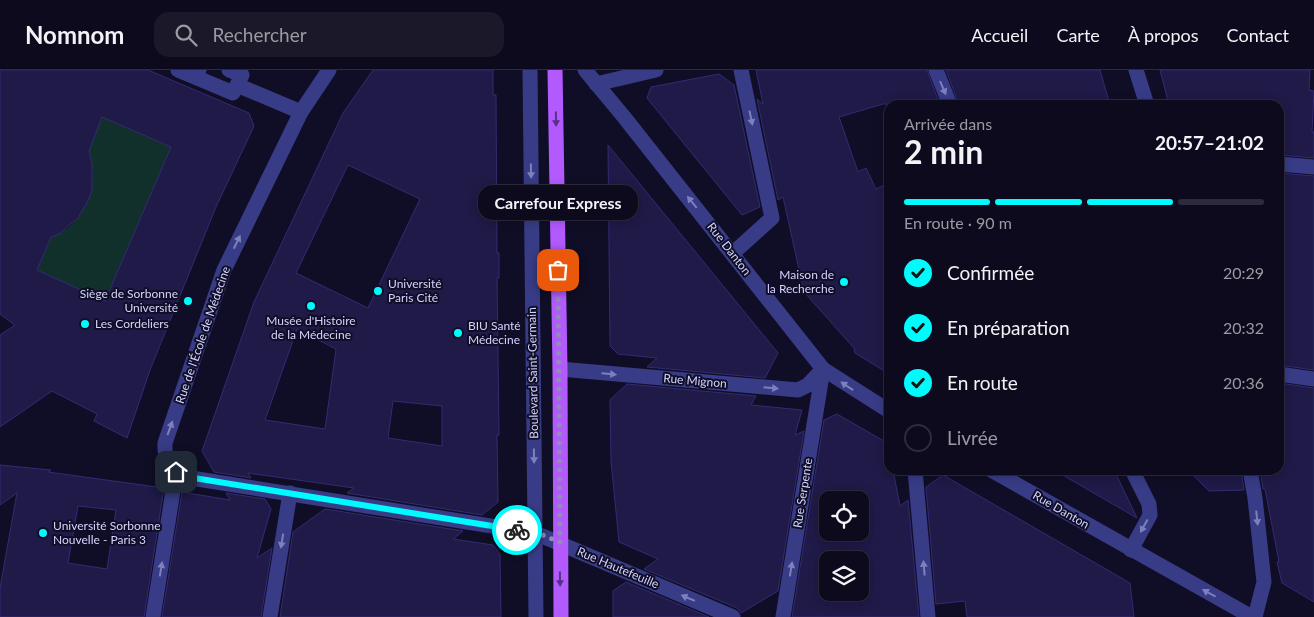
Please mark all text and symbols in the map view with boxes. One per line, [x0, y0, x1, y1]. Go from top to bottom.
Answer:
search box [154, 12, 504, 57]
text: Nomnom [25, 20, 124, 49]
icon: search [172, 21, 200, 49]
text: Rechercher [212, 23, 307, 46]
text: Accueil [971, 24, 1028, 46]
text: Carte [1056, 24, 1100, 46]
text: À propos [1128, 24, 1199, 46]
text: Contact [1227, 24, 1289, 46]
one-way arrow [940, 80, 948, 95]
one-way arrow [747, 110, 755, 125]
one-way arrow [552, 111, 560, 127]
text: Arrivée dans [904, 114, 992, 133]
text: 20:57–21:02 [1155, 131, 1264, 154]
text: 2 min [904, 132, 983, 171]
one-way arrow [527, 163, 535, 179]
callout: Carrefour Express [478, 185, 638, 220]
text: Carrefour Express [494, 193, 622, 212]
one-way arrow [686, 195, 697, 208]
text: En route · 90 m [904, 213, 1012, 232]
street label: Rue Danton [704, 219, 755, 278]
one-way arrow [233, 235, 241, 250]
pin [537, 249, 579, 291]
icon: bag [544, 256, 572, 284]
icon: check [904, 259, 932, 287]
text: Confirmée [947, 261, 1034, 284]
text: 20:29 [1223, 263, 1264, 282]
street label: Rue de l'École de Médecine [172, 264, 233, 405]
place label: Maison de la Recherche [767, 267, 834, 296]
place label: Université Paris Cité [388, 276, 442, 305]
marker: Maison de la Recherche [838, 276, 850, 288]
marker: Université Paris Cité [372, 285, 384, 297]
place label: Siège de Sorbonne Université [80, 286, 178, 315]
marker: Siège de Sorbonne Université [182, 295, 194, 307]
marker: Musée d'Histoire de la Médecine [305, 300, 317, 312]
street label: Boulevard Saint-Germain [524, 307, 541, 439]
place label: Musée d'Histoire de la Médecine [266, 313, 356, 342]
icon: check [904, 314, 932, 342]
place label: Les Cordeliers [95, 316, 169, 331]
text: En préparation [947, 316, 1070, 339]
marker: Les Cordeliers [79, 318, 91, 330]
place label: BIU Santé Médecine [468, 318, 521, 347]
text: 20:32 [1223, 318, 1264, 337]
marker: BIU Santé Médecine [452, 327, 464, 339]
icon: check [904, 369, 932, 397]
one-way arrow [601, 370, 617, 378]
street label: Rue Mignon [663, 370, 727, 391]
text: En route [947, 371, 1018, 394]
text: 20:36 [1223, 373, 1264, 392]
one-way arrow [840, 381, 854, 391]
one-way arrow [763, 384, 779, 392]
one-way arrow [166, 420, 174, 435]
text: Livrée [947, 426, 998, 449]
one-way arrow [530, 448, 538, 464]
pin [155, 451, 197, 493]
street label: Rue Serpente [790, 457, 815, 529]
icon: home [162, 458, 190, 486]
street label: Rue Danton [1030, 487, 1092, 532]
map controls [819, 491, 869, 601]
button: locate [819, 491, 869, 541]
courier [492, 505, 542, 555]
one-way arrow [1254, 510, 1262, 526]
icon: bike [503, 516, 531, 544]
place label: Université Sorbonne Nouvelle - Paris 3 [53, 518, 161, 547]
one-way arrow [1140, 519, 1148, 534]
marker: Université Sorbonne Nouvelle - Paris 3 [37, 527, 49, 539]
one-way arrow [278, 534, 286, 550]
street label: Rue Hautefeuille [575, 544, 661, 592]
button: layers [819, 551, 869, 601]
one-way arrow [787, 560, 795, 576]
one-way arrow [919, 560, 927, 576]
one-way arrow [157, 561, 165, 577]
one-way arrow [556, 571, 564, 587]
one-way arrow [1202, 589, 1216, 597]
one-way arrow [681, 593, 695, 601]

